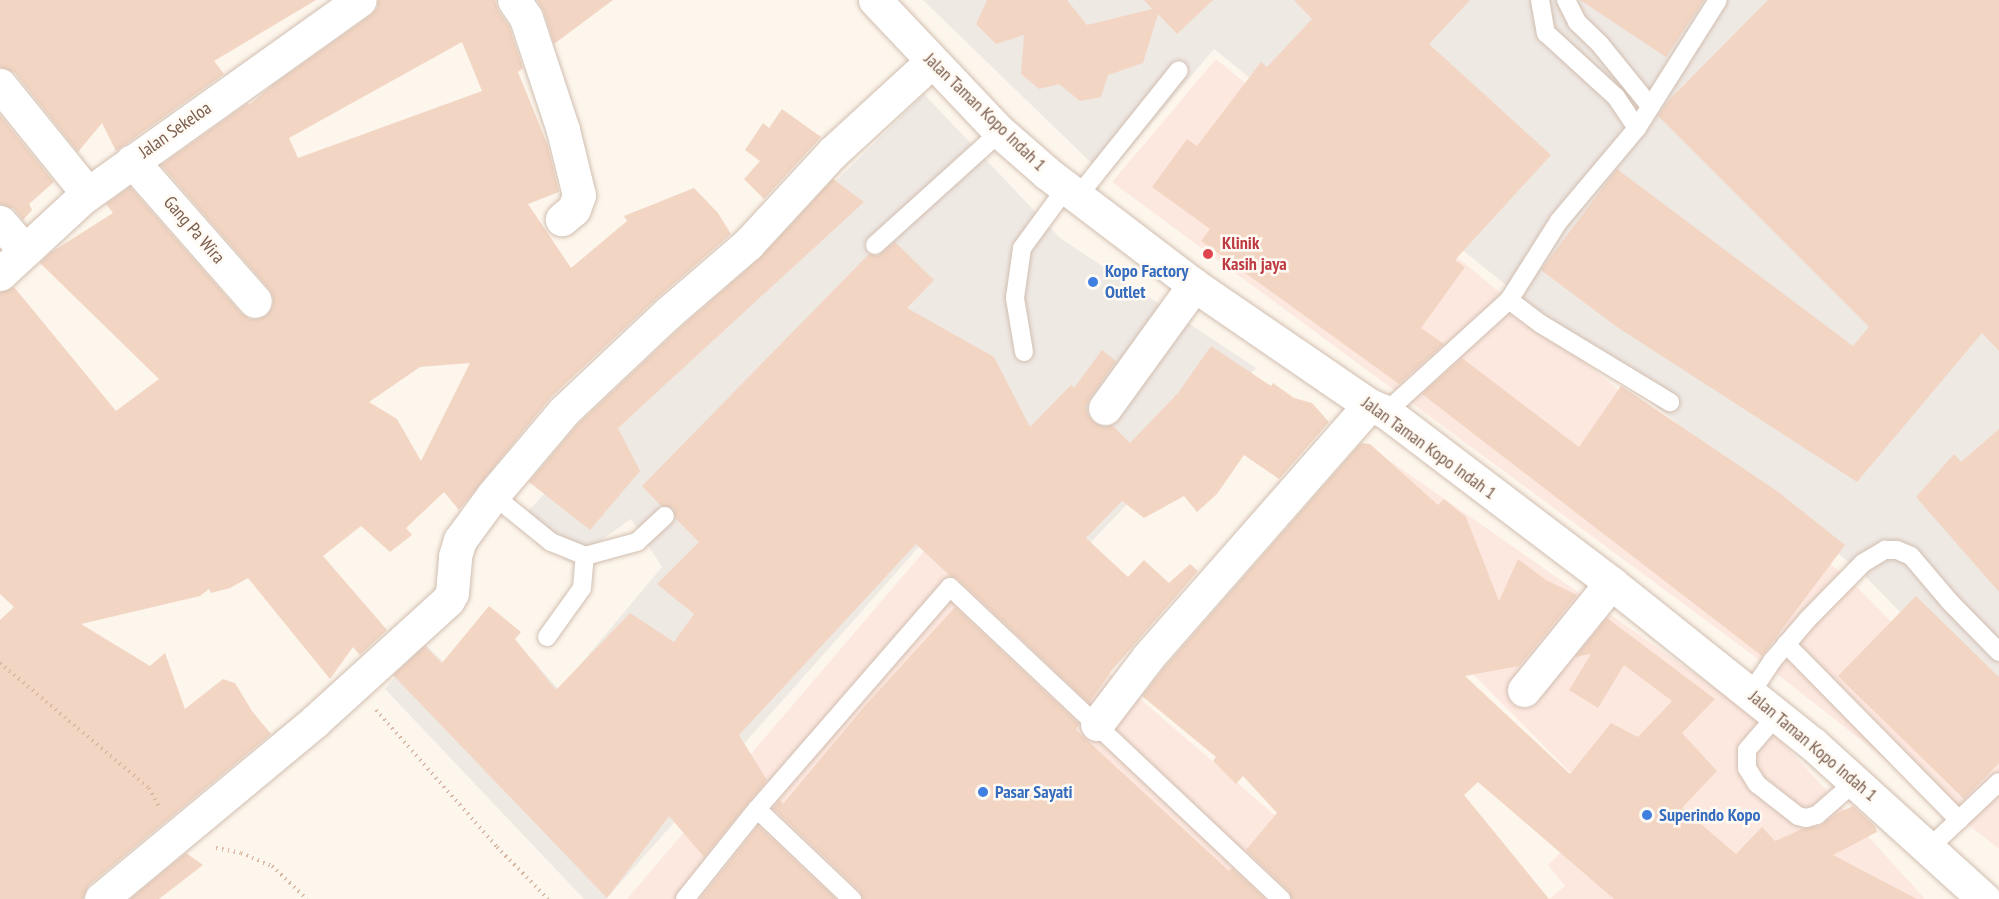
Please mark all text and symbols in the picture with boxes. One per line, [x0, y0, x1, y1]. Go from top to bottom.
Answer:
street label: Jalan Taman Kopo Indah 1 [919, 48, 1051, 176]
street label: Jalan Sekeloa [135, 97, 215, 163]
street label: Gang Pa Wira [159, 192, 229, 268]
place label: Klinik Kasih jaya [1222, 233, 1287, 276]
marker: Klinik Kasih jaya [1199, 245, 1217, 263]
place label: Kopo Factory Outlet [1105, 261, 1188, 304]
marker: Kopo Factory Outlet [1086, 275, 1100, 289]
street label: Jalan Taman Kopo Indah 1 [1357, 392, 1501, 504]
street label: Jalan Taman Kopo Indah 1 [1744, 686, 1882, 806]
place label: Pasar Sayati [995, 781, 1073, 803]
marker: Pasar Sayati [976, 785, 990, 799]
place label: Superindo Kopo [1659, 804, 1760, 826]
marker: Superindo Kopo [1640, 808, 1654, 822]

